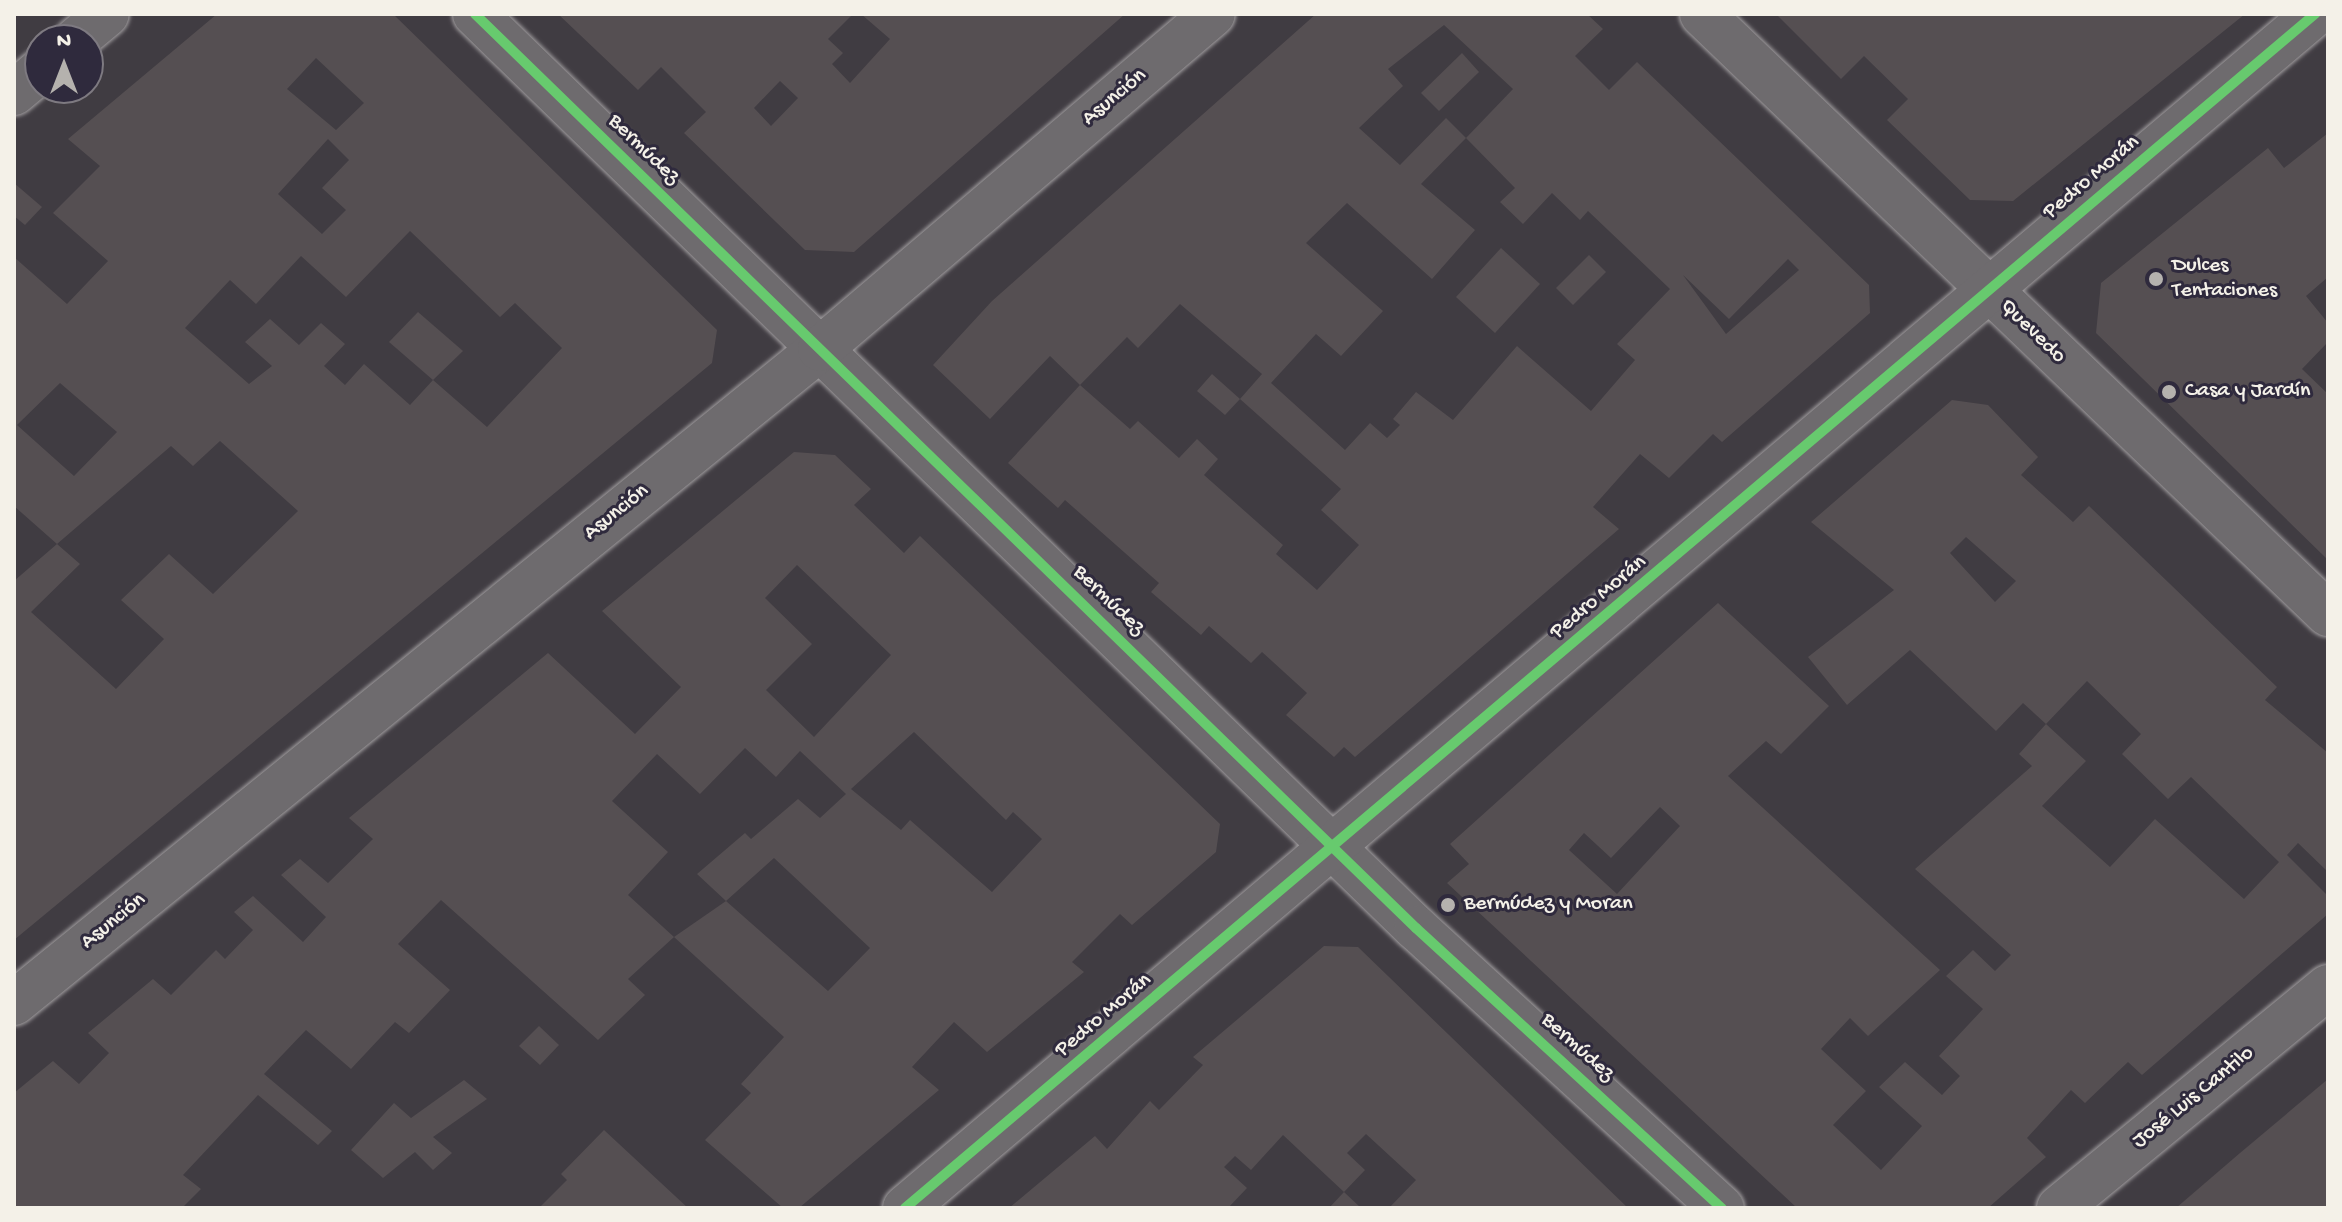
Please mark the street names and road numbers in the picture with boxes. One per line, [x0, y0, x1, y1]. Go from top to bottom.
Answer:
street label: Asunción [1077, 63, 1153, 133]
street label: Bermúdez [601, 109, 685, 191]
street label: Pedro Morán [2038, 130, 2146, 226]
street label: Quevedo [1993, 294, 2071, 370]
street label: Asunción [579, 479, 655, 547]
street label: Pedro Morán [1545, 550, 1653, 646]
street label: Bermúdez [1066, 560, 1150, 642]
street label: Asunción [76, 888, 152, 956]
street label: Pedro Morán [1050, 968, 1158, 1064]
street label: Bermúdez [1535, 1008, 1619, 1088]
street label: José Luis Cantilo [2128, 1041, 2260, 1155]

